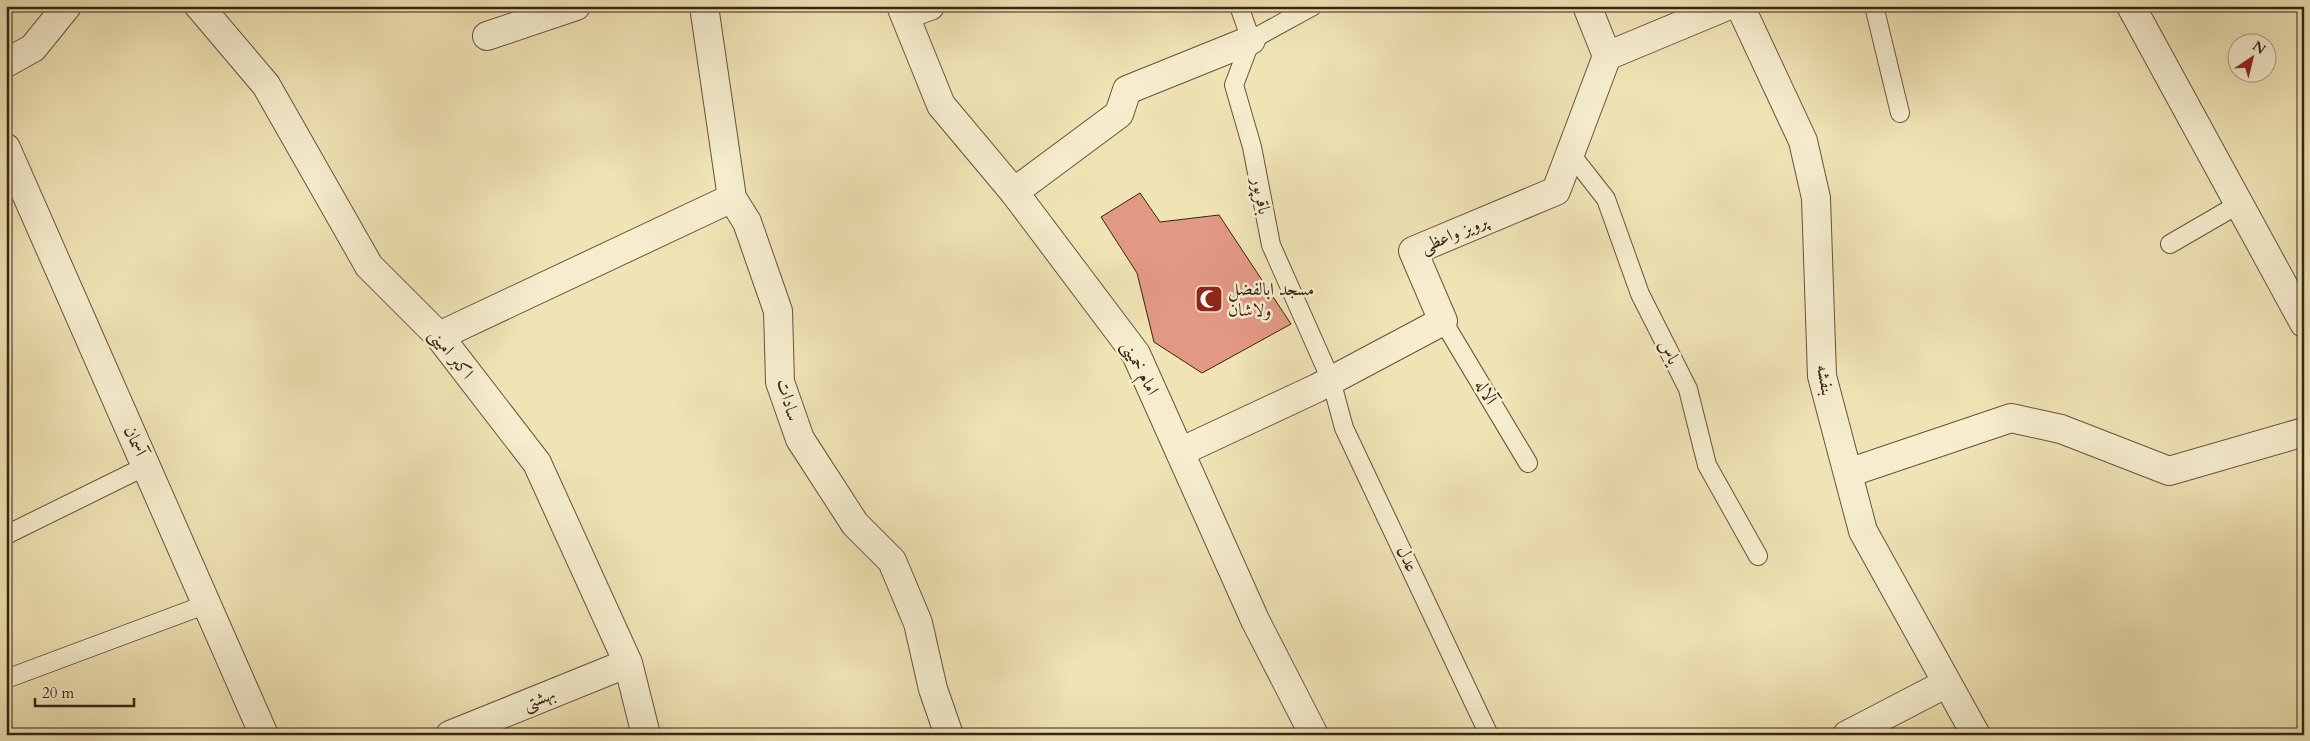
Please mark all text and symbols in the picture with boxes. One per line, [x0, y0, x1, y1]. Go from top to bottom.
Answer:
north arrow [2228, 32, 2278, 82]
text: N [2249, 36, 2270, 59]
street label: باقرپور [1245, 173, 1277, 217]
street label: پرویز واعظی [1417, 208, 1493, 259]
place label: مسجد ابالفضل ولاشان [1228, 277, 1314, 323]
mosque icon: مسجد ابالفضل ولاشان [1194, 284, 1224, 314]
street label: اکبر امينی [423, 323, 479, 385]
street label: یاس [1652, 335, 1687, 370]
street label: امام خمینی [1113, 336, 1165, 401]
street label: بنفشه [1810, 362, 1840, 398]
street label: آلاله [1469, 375, 1504, 411]
street label: سادات [770, 376, 806, 424]
street label: آسمان [117, 422, 154, 462]
street label: عدل [1390, 542, 1424, 576]
scale bar [35, 676, 134, 708]
street label: بهشتی [519, 681, 559, 717]
text: 20 m [42, 683, 74, 703]

